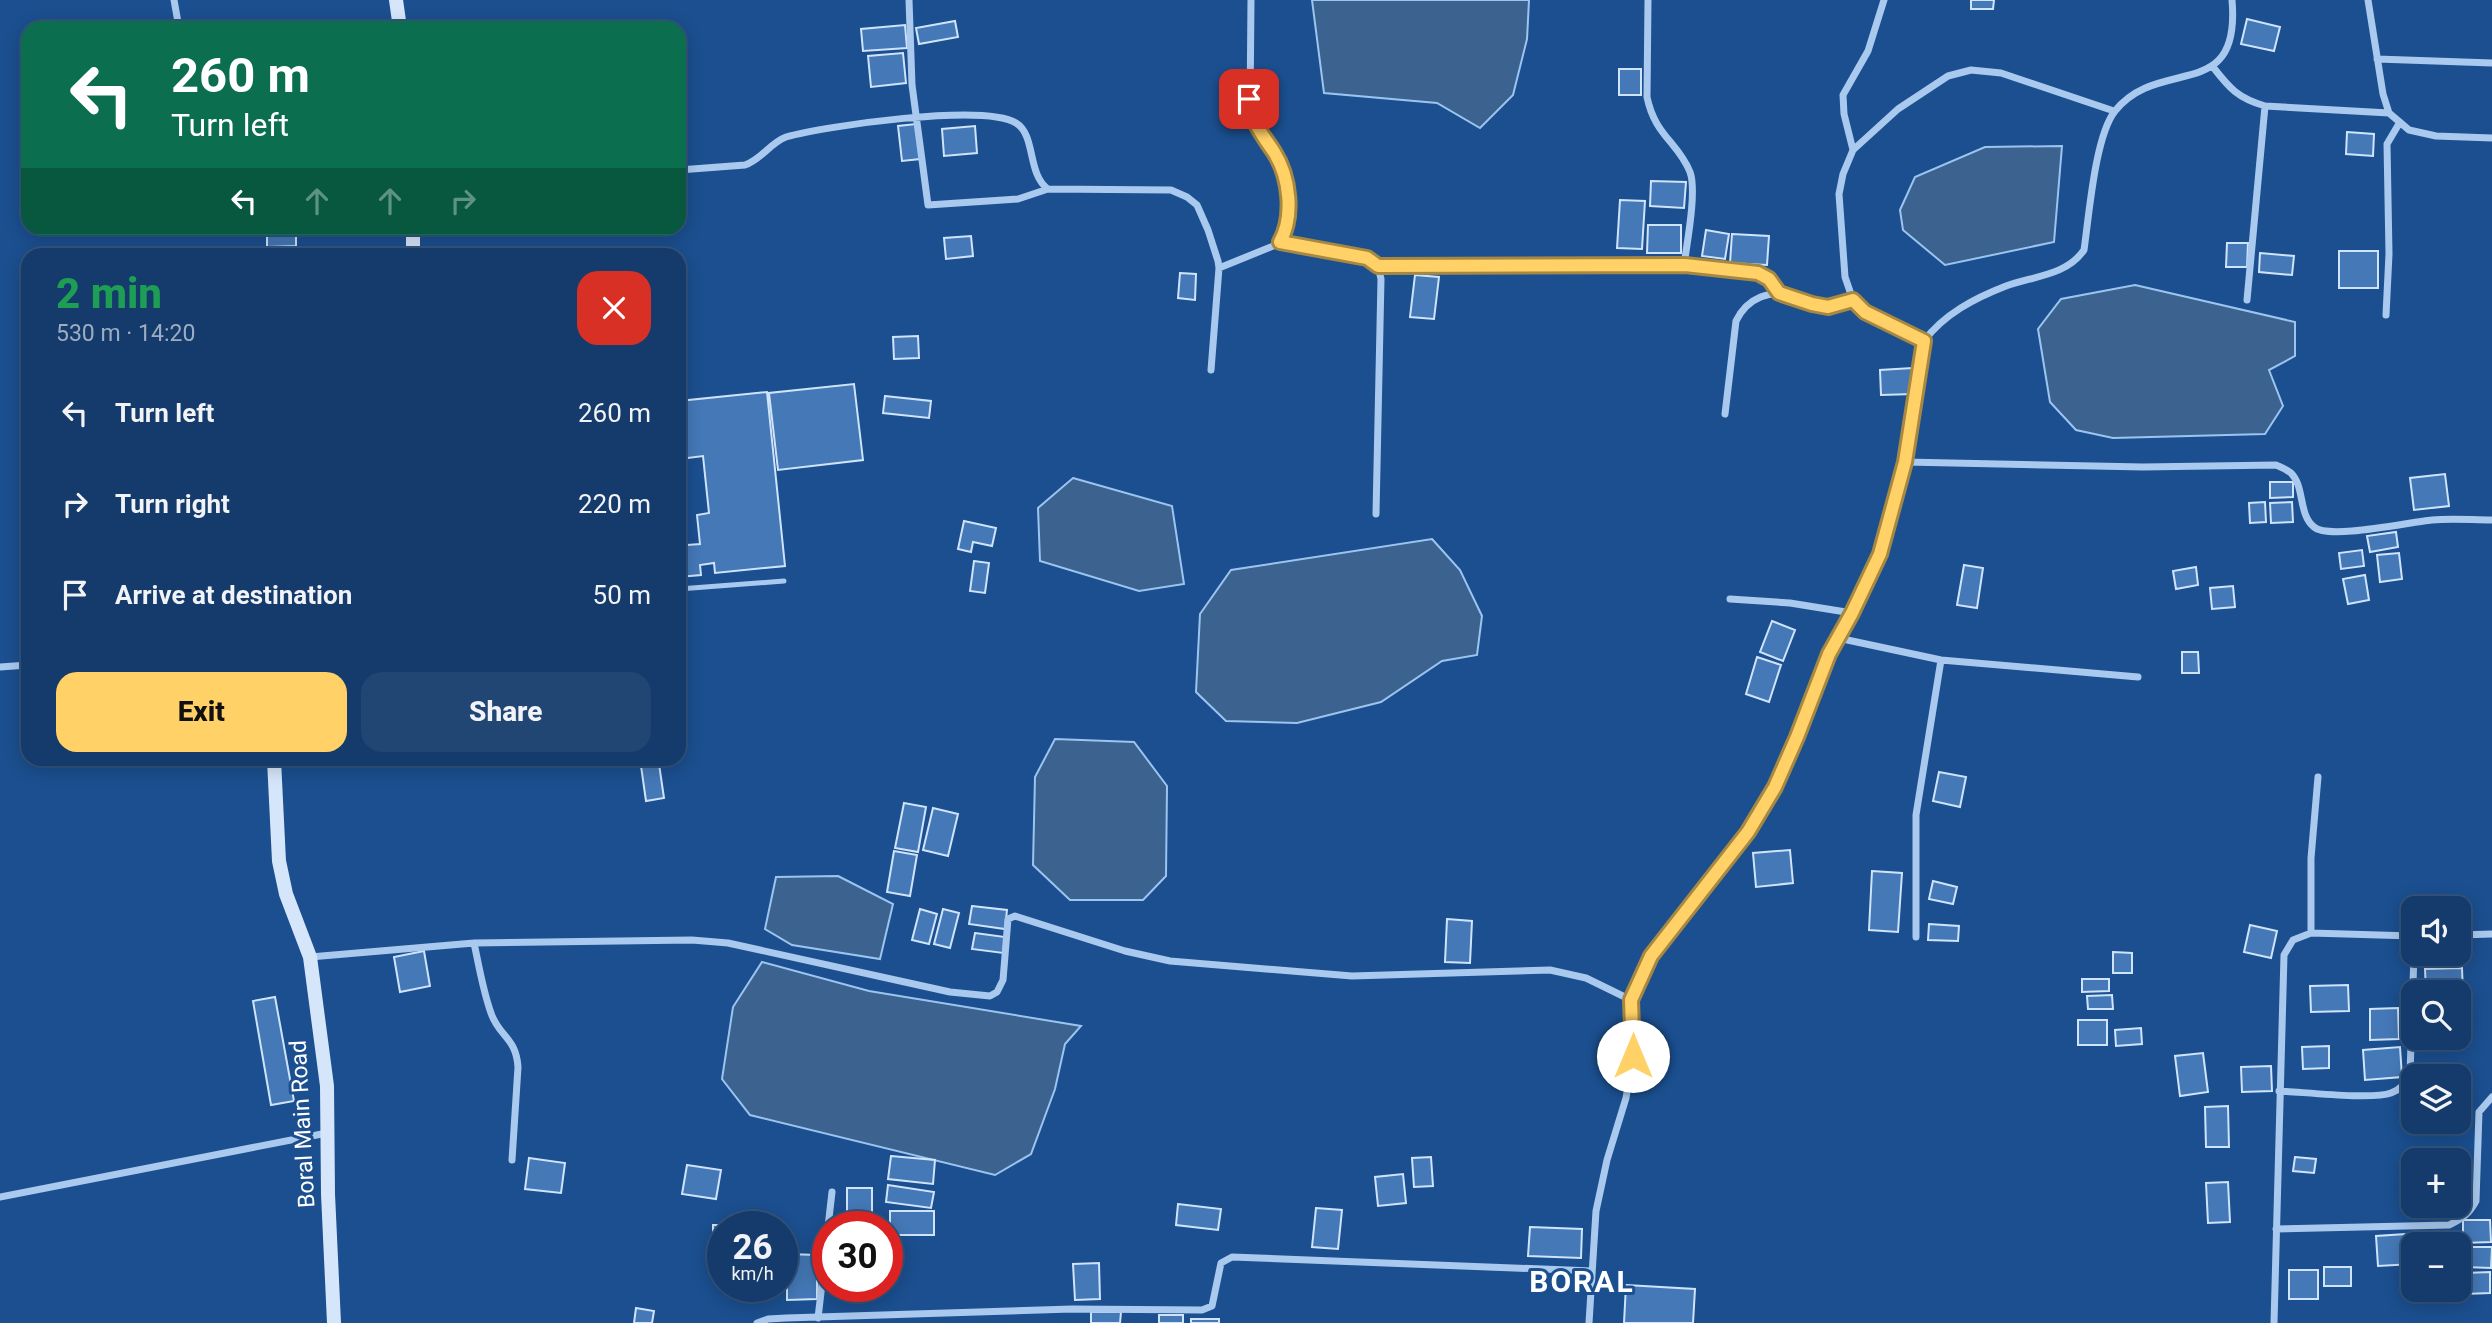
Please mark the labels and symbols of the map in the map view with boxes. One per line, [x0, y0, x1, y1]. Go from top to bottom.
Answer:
pin [1219, 69, 1279, 129]
position arrow [1596, 1019, 1670, 1093]
street label: Boral Main Road [285, 1039, 320, 1209]
speed limit sign: 30 [812, 1211, 903, 1302]
district label: BORAL [1529, 1264, 1635, 1299]

